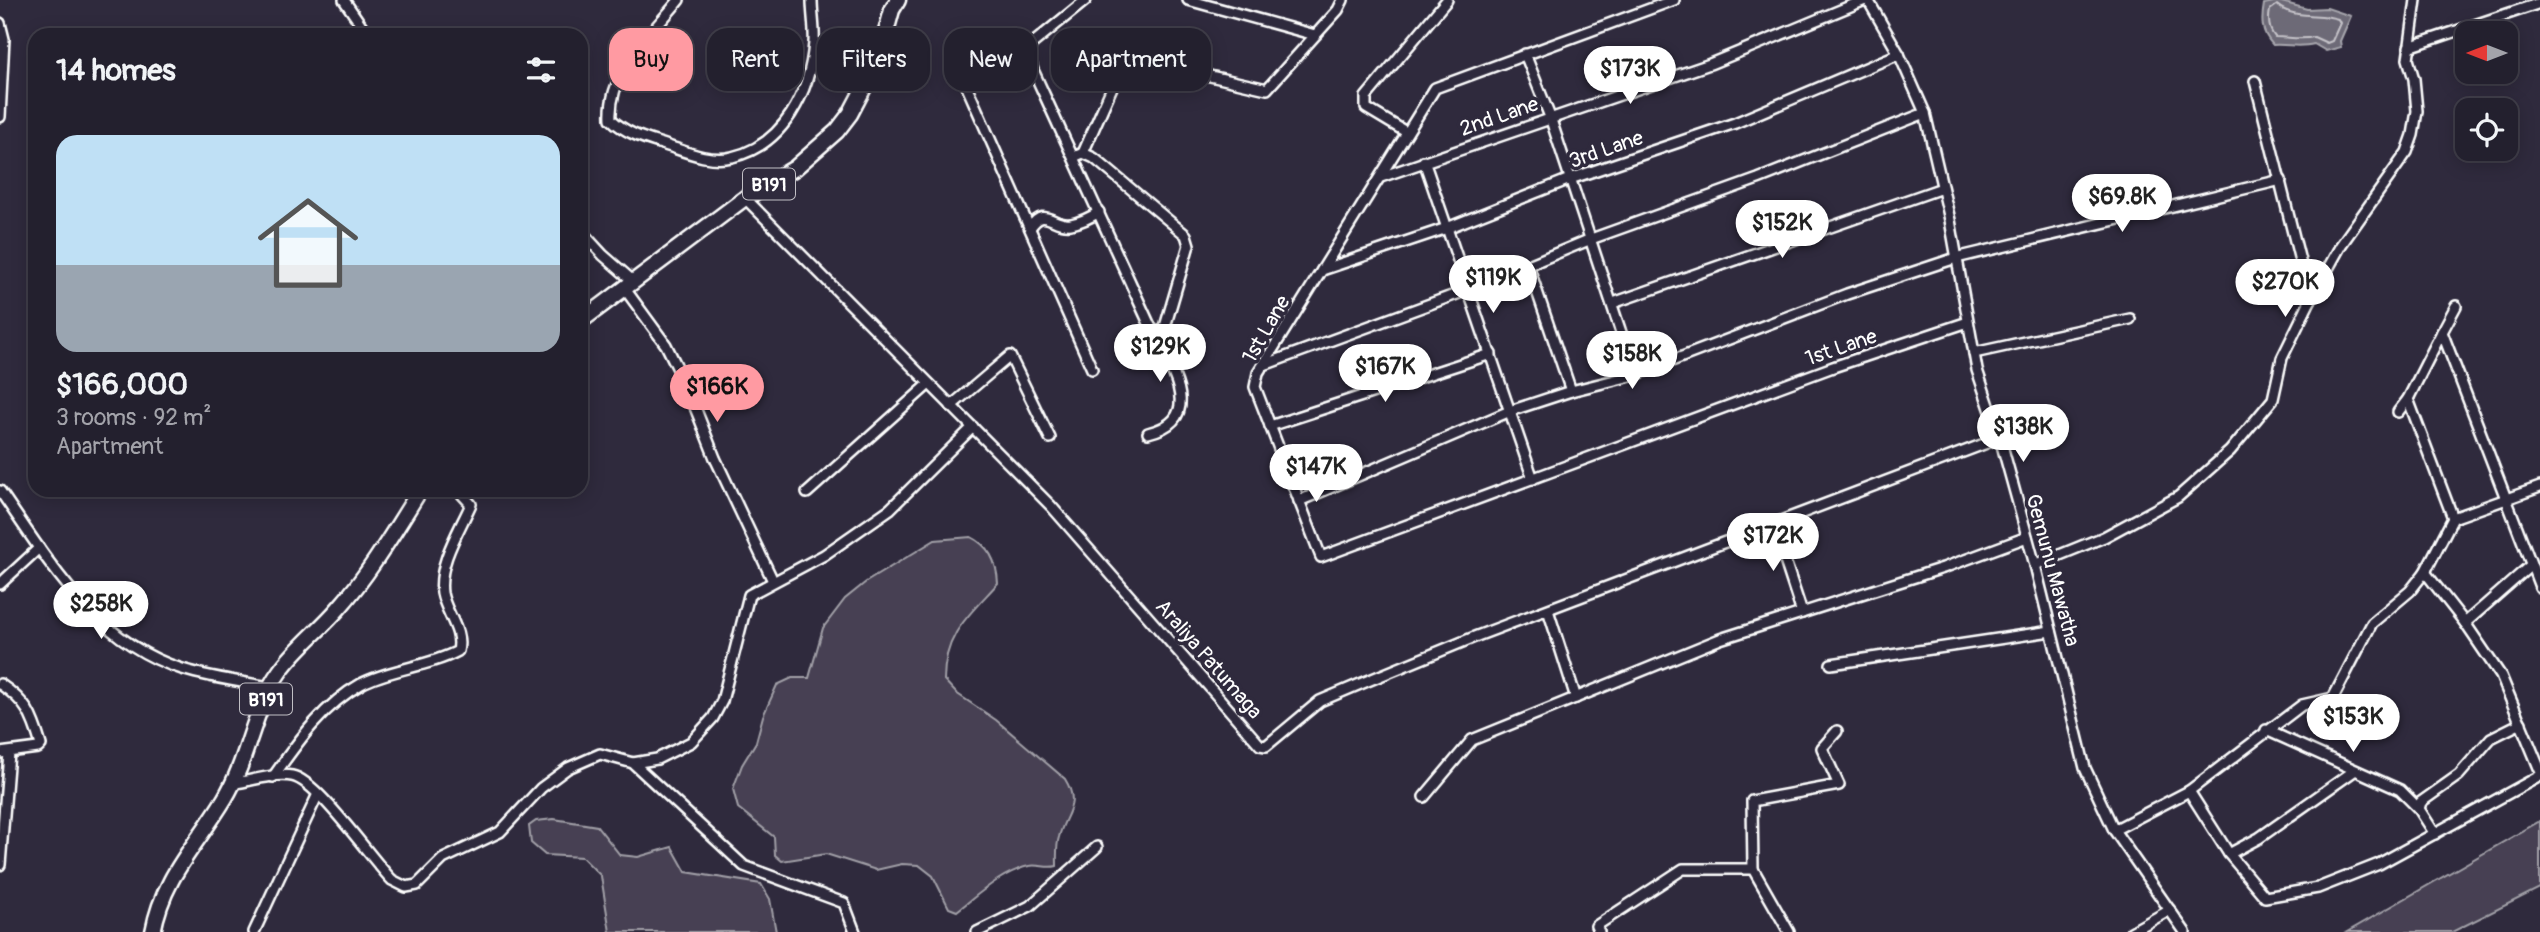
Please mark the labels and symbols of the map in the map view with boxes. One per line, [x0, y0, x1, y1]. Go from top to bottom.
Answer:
north arrow [2455, 21, 2518, 84]
pin: $173K [1581, 46, 1679, 106]
street label: 2nd Lane [1456, 90, 1543, 143]
street label: 3rd Lane [1565, 124, 1647, 175]
road number: B191 [743, 168, 795, 200]
pin: $69.8K [2065, 174, 2179, 234]
pin: $152K [1733, 201, 1831, 260]
pin: $119K [1444, 256, 1542, 315]
pin: $270K [2236, 260, 2334, 319]
street label: 1st Lane [1236, 290, 1297, 368]
street label: 1st Lane [1802, 322, 1881, 372]
pin: $129K [1111, 324, 1209, 384]
pin: $158K [1583, 332, 1681, 391]
pin: $167K [1336, 344, 1434, 404]
pin: $166K [668, 364, 766, 424]
pin: $138K [1974, 405, 2072, 464]
pin: $147K [1267, 444, 1365, 504]
street label: Gemunu Mawatha [2019, 491, 2086, 649]
pin: $172K [1724, 514, 1822, 573]
pin: $258K [52, 582, 150, 641]
street label: Araliya Patumaga [1149, 594, 1268, 725]
road number: B191 [240, 684, 292, 714]
pin: $153K [2304, 694, 2402, 754]

